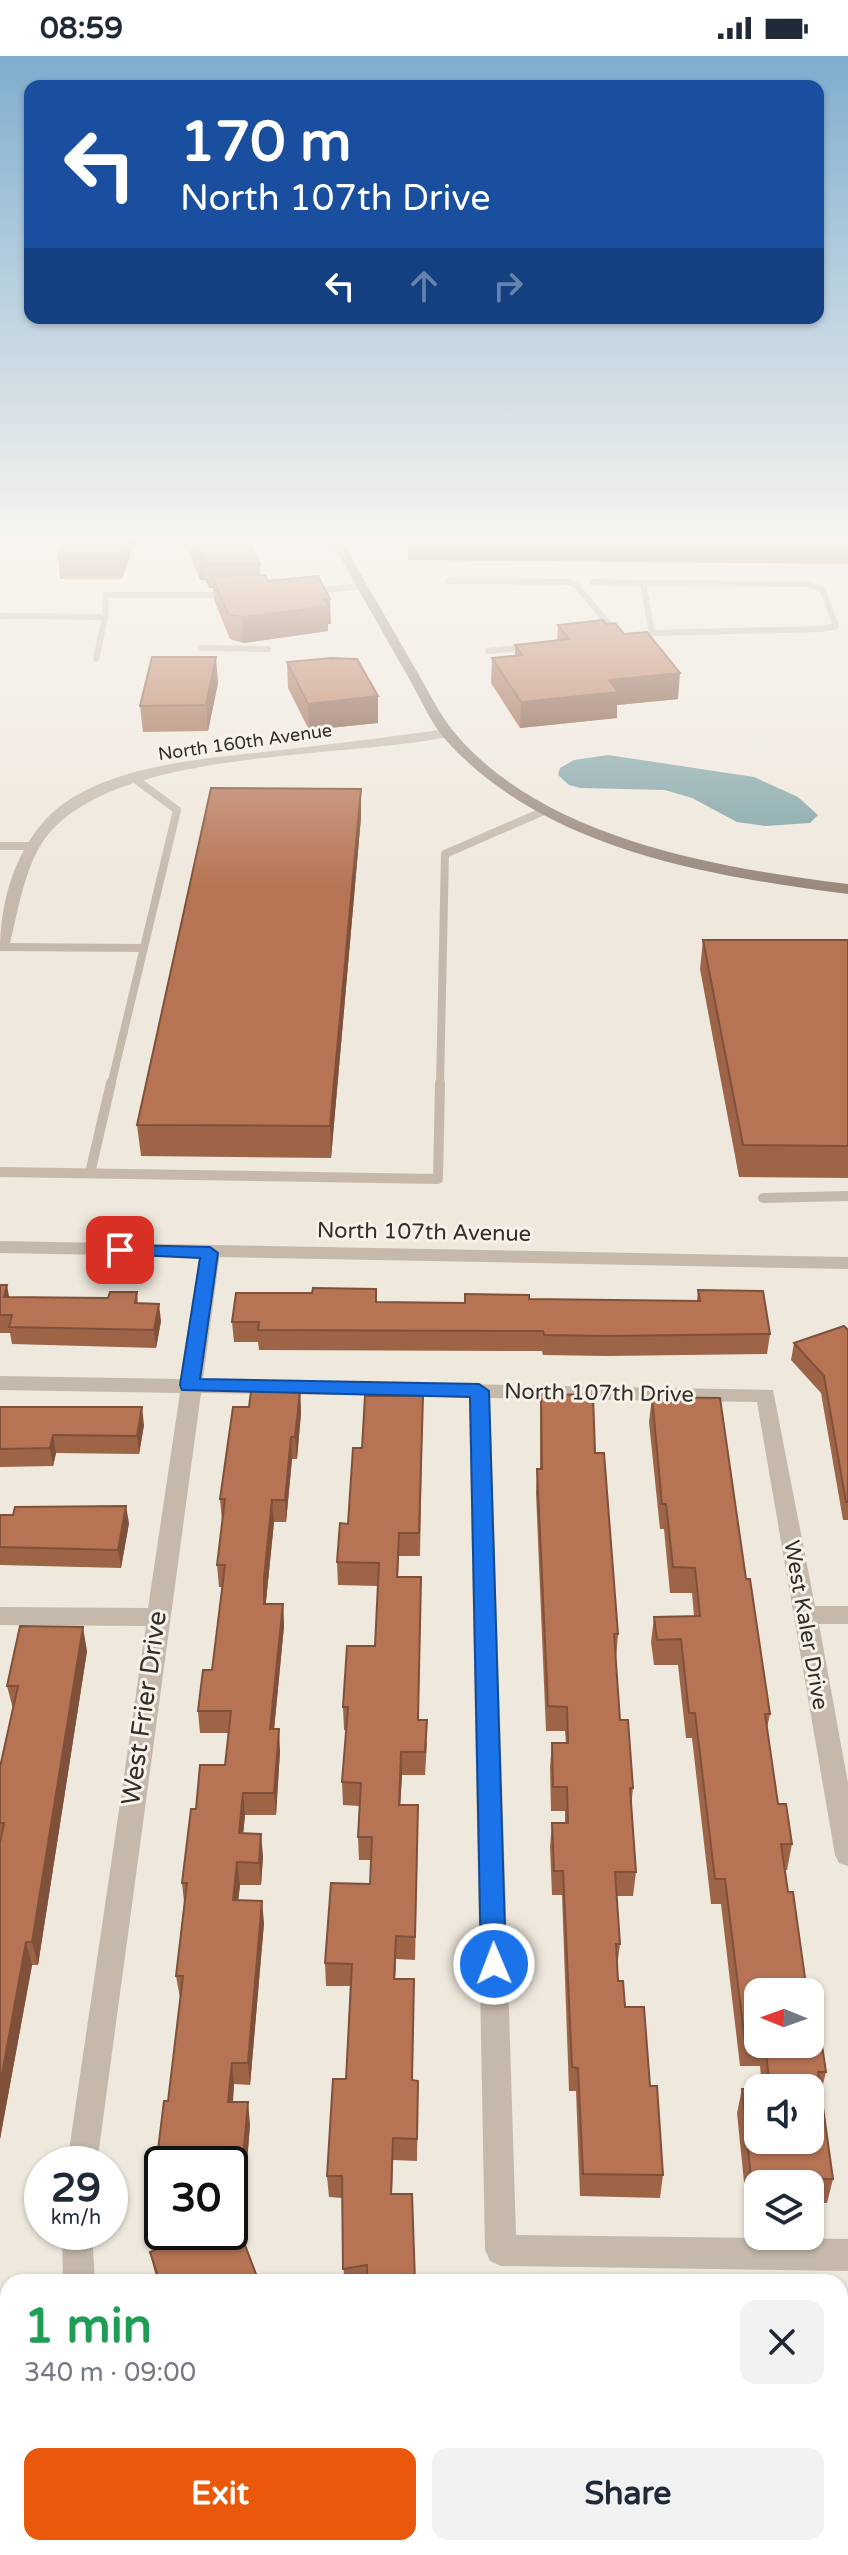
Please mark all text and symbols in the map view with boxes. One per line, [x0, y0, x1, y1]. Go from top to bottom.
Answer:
text: 08:59 [40, 10, 123, 47]
text: 170 m [180, 109, 351, 176]
icon: left [48, 112, 152, 216]
text: North 107th Drive [180, 177, 491, 220]
icon: left [318, 264, 362, 308]
icon: ahead [402, 264, 446, 308]
icon: right [486, 264, 530, 308]
street label: North 160th Avenue [157, 719, 333, 765]
pin [86, 1216, 154, 1284]
street label: North 107th Avenue [317, 1217, 531, 1247]
icon: arrive [98, 1228, 142, 1272]
street label: North 107th Drive [504, 1378, 694, 1408]
street label: West Kaler Drive [778, 1538, 834, 1712]
street label: West Frier Drive [115, 1609, 173, 1807]
position arrow [452, 1922, 536, 2006]
north arrow [744, 1978, 824, 2058]
map controls [744, 1978, 824, 2250]
button: sound [744, 2074, 824, 2154]
speed limit sign: 30 [144, 2146, 248, 2250]
text: 29 [51, 2164, 101, 2212]
button: layers [744, 2170, 824, 2250]
text: km/h [51, 2206, 101, 2230]
text: 1 min [24, 2298, 152, 2356]
button: close [740, 2300, 824, 2384]
text: 340 m · 09:00 [24, 2357, 196, 2388]
button: Exit [24, 2448, 416, 2540]
button: Share [432, 2448, 824, 2540]

